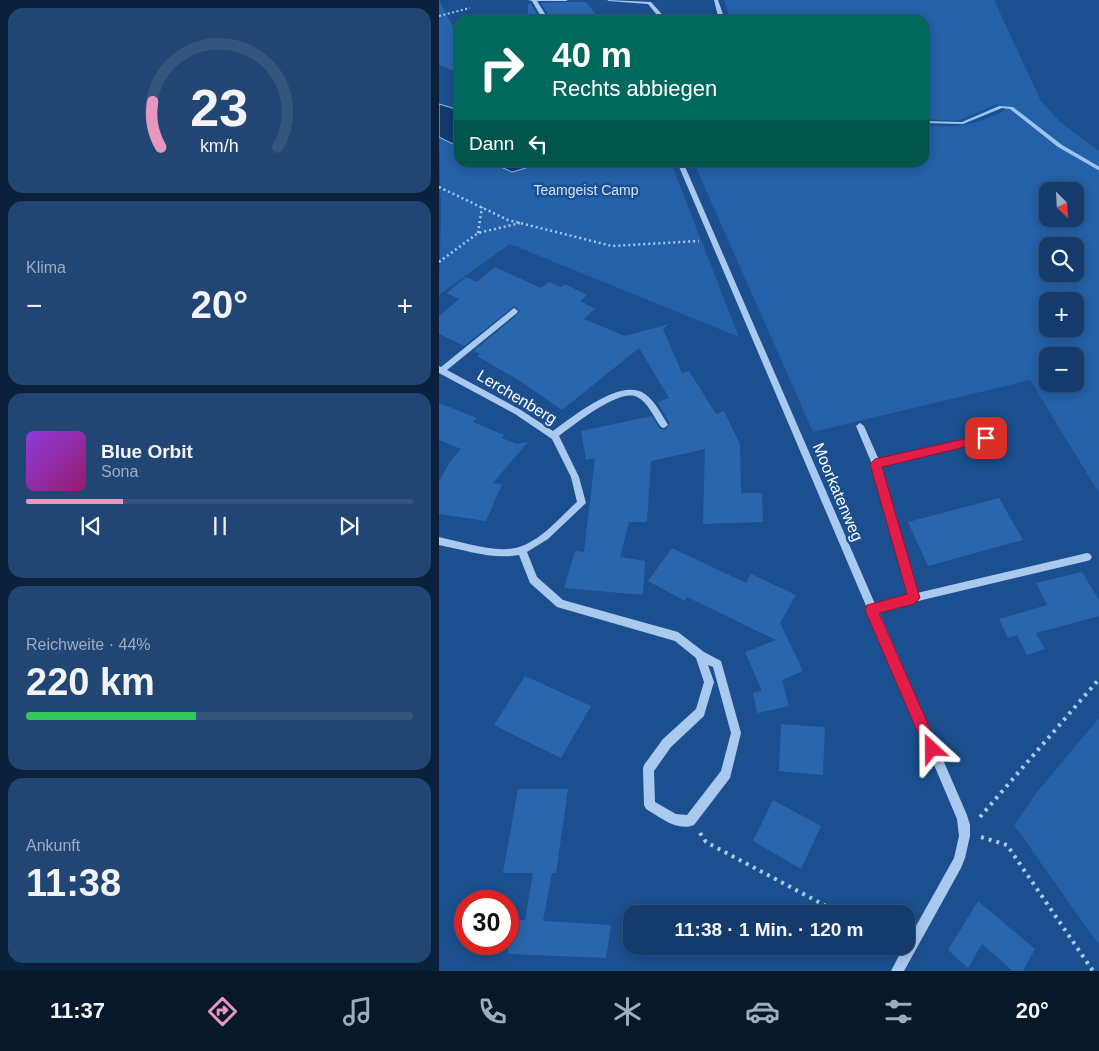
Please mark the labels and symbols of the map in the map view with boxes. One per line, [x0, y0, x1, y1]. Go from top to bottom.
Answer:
park label: Teamgeist Camp [533, 182, 639, 198]
north arrow [1039, 182, 1084, 228]
street label: Lerchenberg [474, 367, 560, 427]
pin [965, 417, 1007, 459]
street label: Moorkatenweg [810, 440, 866, 544]
position arrow [905, 722, 957, 774]
speed limit sign: 30 [454, 890, 519, 955]

